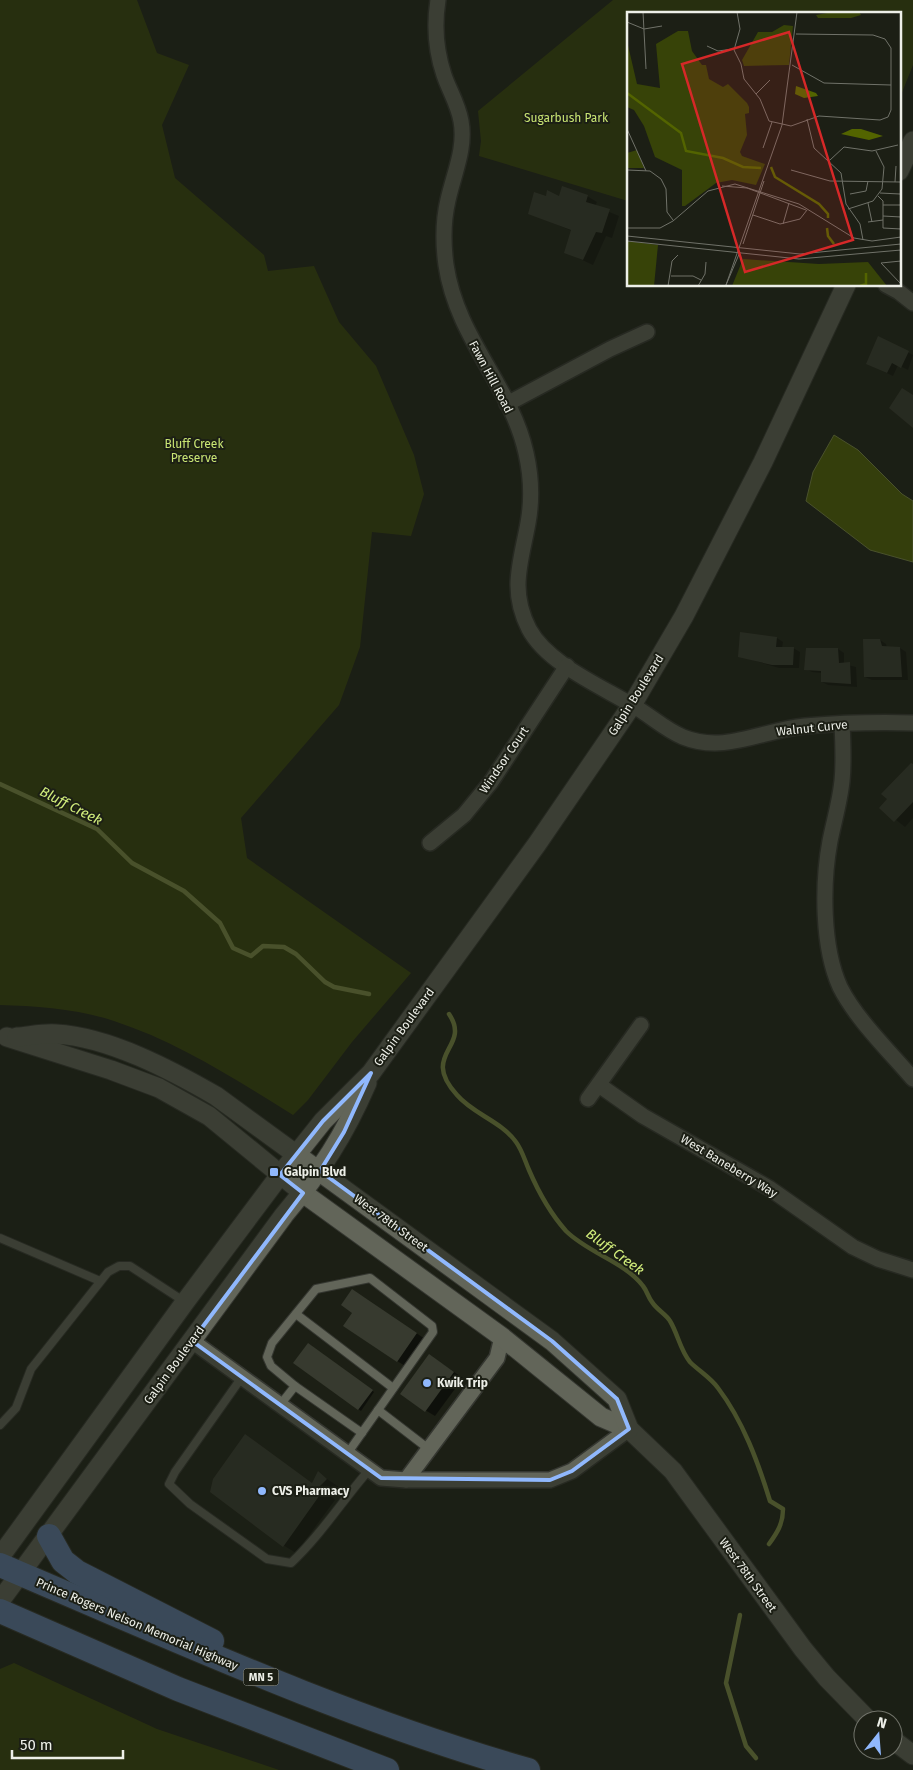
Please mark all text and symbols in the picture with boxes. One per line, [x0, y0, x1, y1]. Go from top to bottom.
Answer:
inset map [627, 12, 900, 286]
park label: Sugarbush Park [524, 111, 609, 125]
street label: Fawn Hill Road [466, 338, 516, 416]
park label: Bluff Creek Preserve [164, 437, 224, 465]
street label: Galpin Boulevard [605, 652, 667, 738]
street label: Walnut Curve [776, 717, 848, 739]
street label: Windsor Court [477, 723, 532, 796]
water label: Bluff Creek [37, 783, 105, 829]
street label: Galpin Boulevard [371, 985, 437, 1069]
street label: West Baneberry Way [678, 1131, 780, 1201]
place label: Galpin Blvd [284, 1165, 346, 1179]
marker: Galpin Blvd [268, 1166, 280, 1178]
street label: West 78th Street [351, 1191, 431, 1255]
water label: Bluff Creek [583, 1225, 648, 1279]
street label: Galpin Boulevard [141, 1323, 207, 1407]
place label: Kwik Trip [437, 1376, 488, 1390]
marker: Kwik Trip [421, 1377, 433, 1389]
place label: CVS Pharmacy [272, 1484, 350, 1498]
marker: CVS Pharmacy [256, 1485, 268, 1497]
street label: West 78th Street [716, 1535, 780, 1615]
street label: Prince Rogers Nelson Memorial Highway [34, 1575, 240, 1673]
road number: MN 5 [244, 1668, 278, 1685]
north arrow [853, 1710, 903, 1760]
text: N [875, 1714, 889, 1733]
scale bar [12, 1728, 124, 1760]
text: 50 m [20, 1736, 53, 1754]

